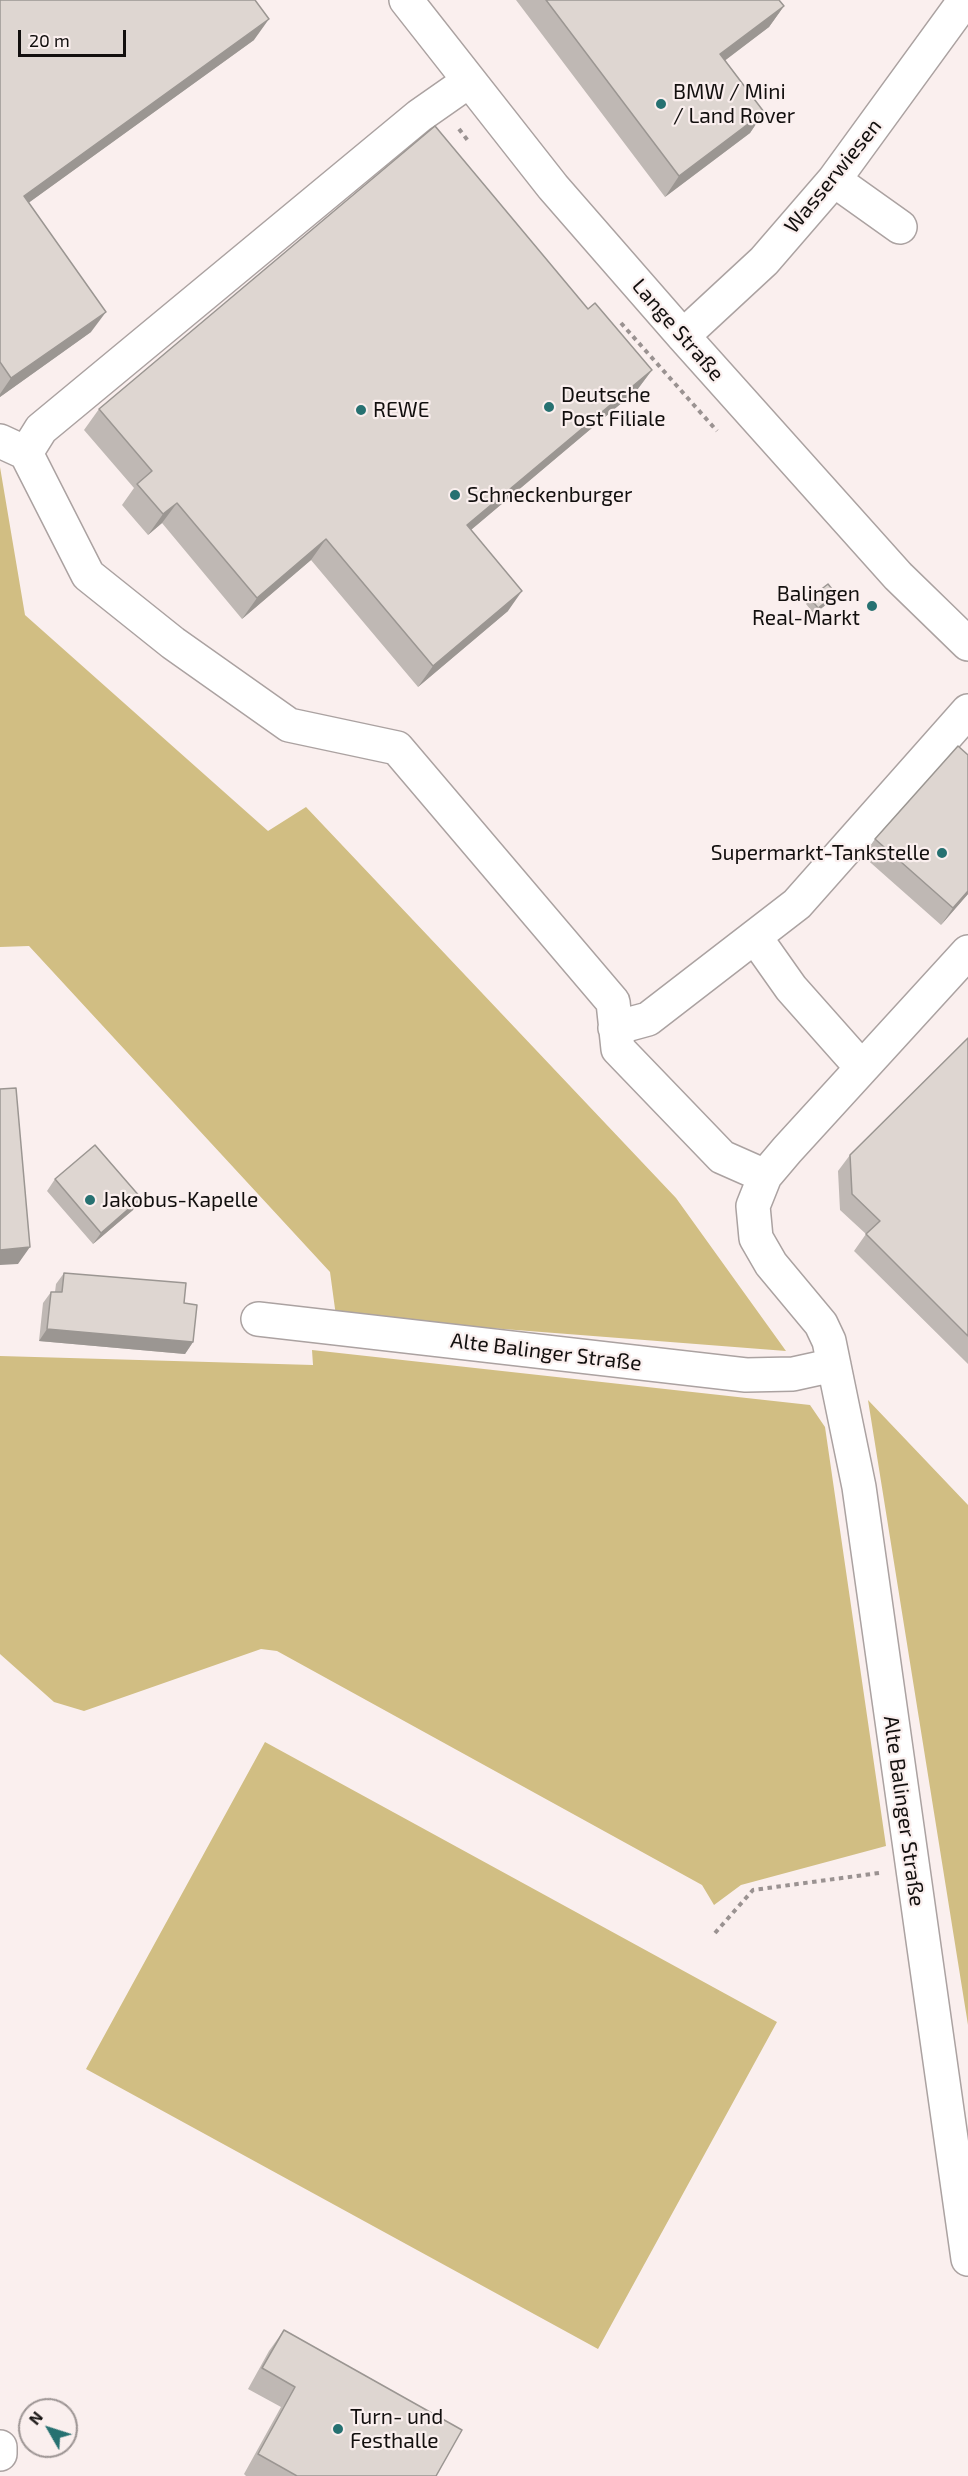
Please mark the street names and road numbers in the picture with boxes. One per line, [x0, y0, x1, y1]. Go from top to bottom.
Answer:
street label: Wasserwiesen [779, 114, 887, 238]
street label: Lange Straße [627, 274, 729, 386]
street label: Alte Balinger Straße [449, 1328, 643, 1376]
street label: Alte Balinger Straße [878, 1714, 930, 1908]

